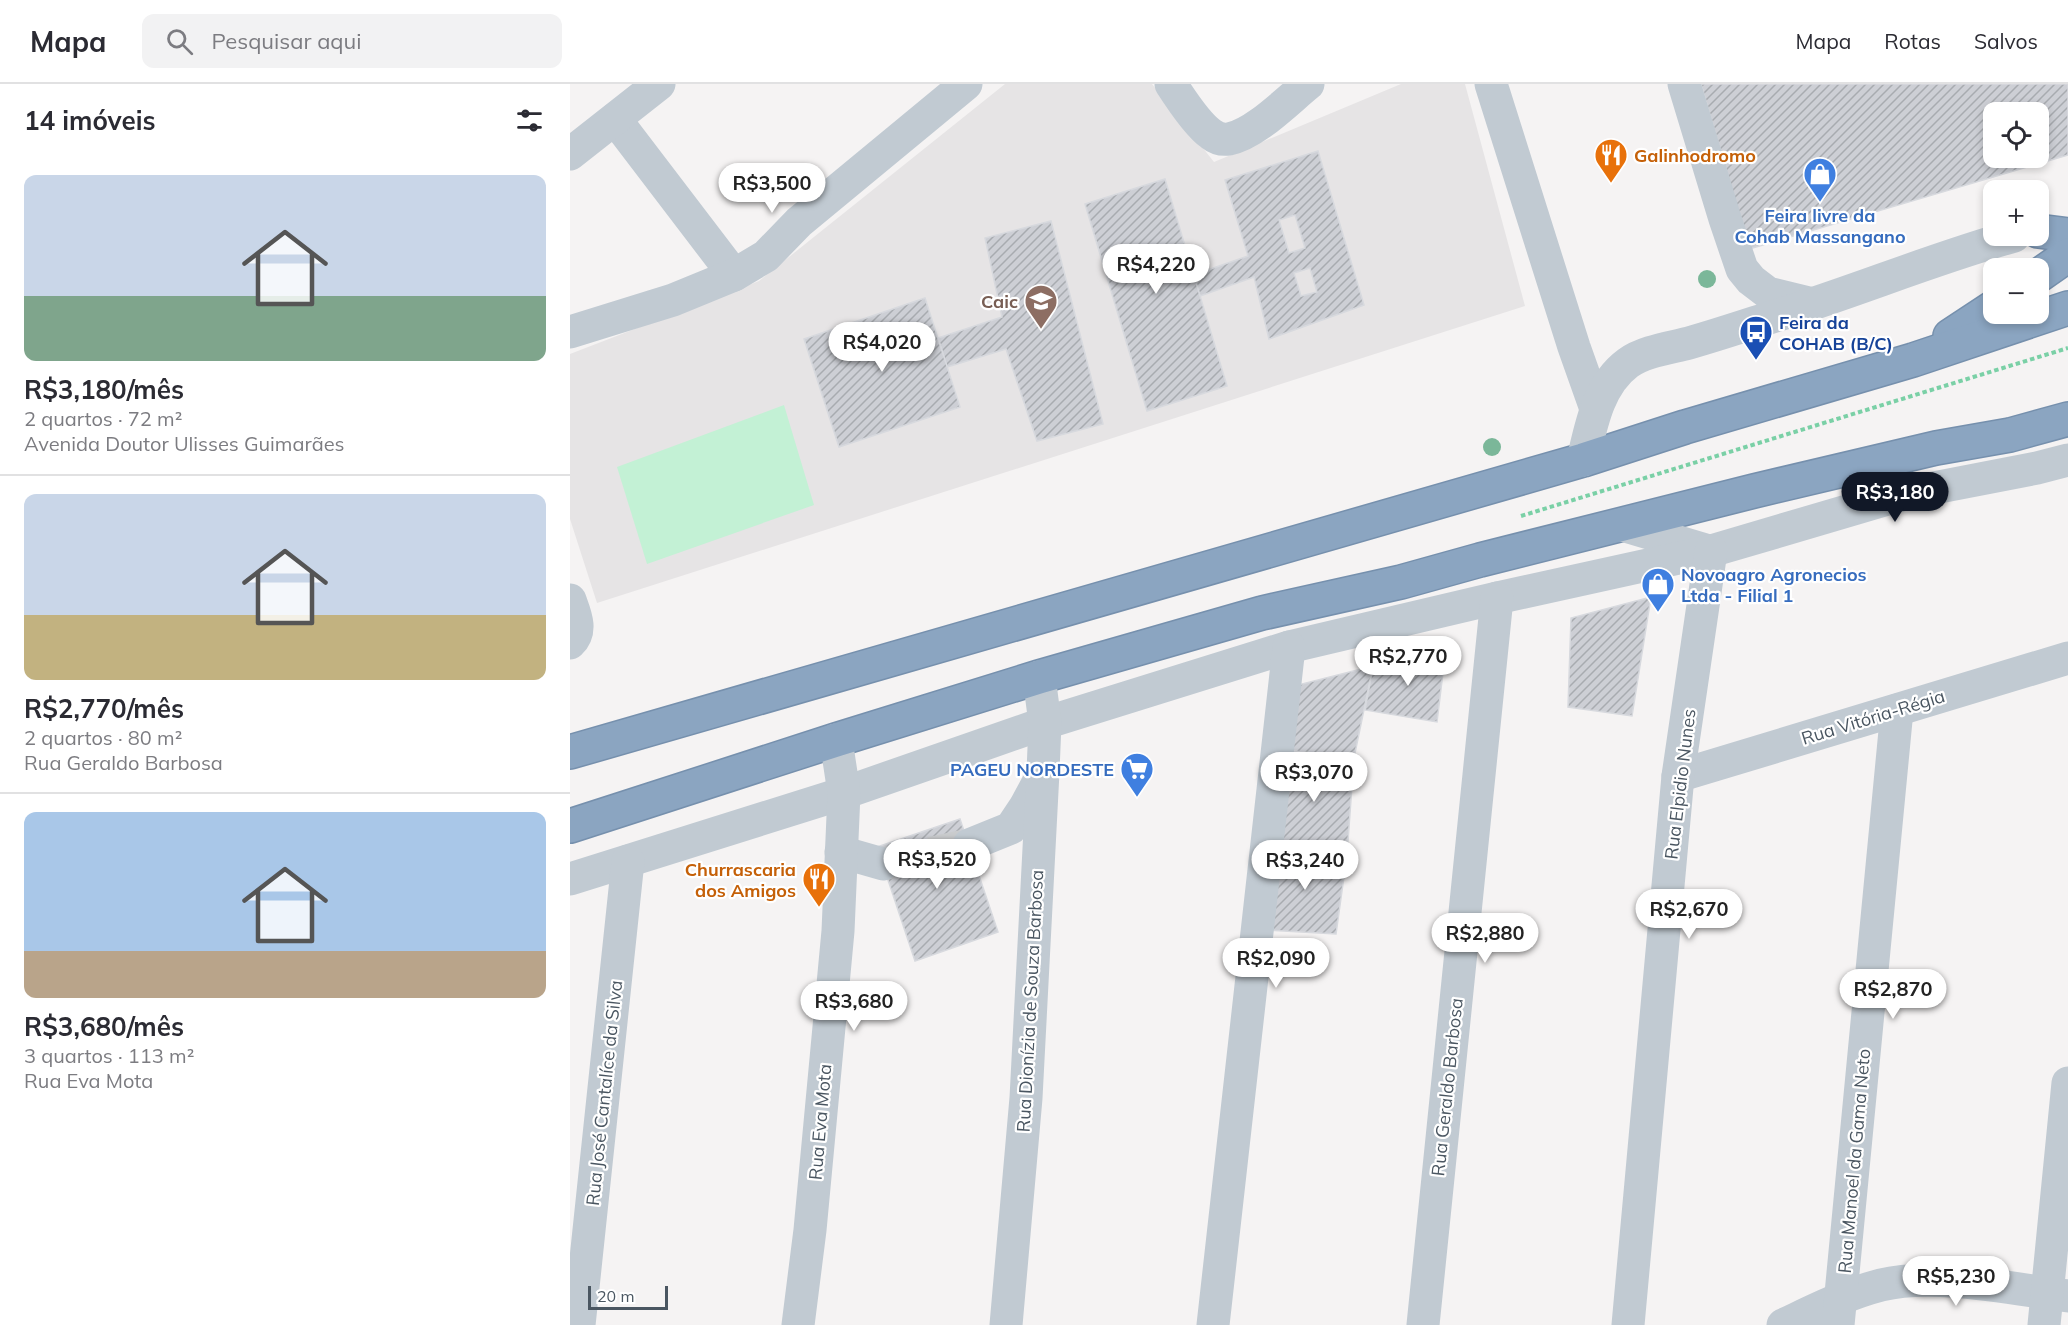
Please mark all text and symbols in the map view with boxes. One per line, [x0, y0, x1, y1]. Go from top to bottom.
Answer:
search box [142, 14, 562, 68]
text: Mapa [30, 24, 106, 59]
icon: search [163, 25, 196, 58]
text: Pesquisar aqui [211, 27, 361, 55]
text: Mapa [1796, 28, 1851, 54]
text: Rotas [1884, 28, 1941, 54]
text: Salvos [1974, 28, 2038, 54]
map controls [1983, 102, 2049, 324]
button: locate [1983, 102, 2049, 168]
text: 14 imóveis [24, 104, 156, 137]
icon: filters [513, 104, 546, 137]
restaurant icon: Galinhodromo [1593, 137, 1629, 184]
place label: Galinhodromo [1634, 144, 1756, 167]
shop icon: Feira livre da Cohab Massangano [1802, 156, 1838, 203]
pin: R$3,500 [717, 163, 827, 214]
text: R$3,500 [733, 170, 812, 195]
button: + [1983, 180, 2049, 246]
place label: Feira livre da Cohab Massangano [1734, 204, 1906, 248]
icon: home [231, 214, 339, 322]
pin: R$4,220 [1101, 244, 1211, 295]
text: R$4,220 [1117, 251, 1196, 276]
button: − [1983, 258, 2049, 324]
school or university icon: Caic [1023, 283, 1059, 330]
place label: Caic [981, 290, 1018, 313]
place label: Feira da COHAB (B/C) [1779, 311, 1893, 355]
bus stop icon: Feira da COHAB (B/C) [1738, 314, 1774, 361]
pin: R$4,020 [827, 322, 937, 373]
text: R$4,020 [843, 329, 922, 354]
text: R$3,180/mês [24, 373, 184, 406]
text: 2 quartos · 72 m² [24, 406, 182, 431]
text: Avenida Doutor Ulisses Guimarães [24, 431, 344, 456]
pin: R$3,180 [1840, 472, 1950, 523]
text: R$3,180 [1856, 479, 1935, 504]
icon: home [231, 533, 339, 641]
place label: Novoagro Agronecios Ltda - Filial 1 [1681, 563, 1867, 607]
shop icon: Novoagro Agronecios Ltda - Filial 1 [1640, 566, 1676, 613]
pin: R$2,770 [1353, 636, 1463, 687]
text: R$2,770 [1369, 643, 1448, 668]
street label: Rua Vitória-Régia [1798, 684, 1948, 750]
text: R$2,770/mês [24, 692, 184, 725]
street label: Rua Elpidio Nunes [1659, 707, 1701, 861]
text: 2 quartos · 80 m² [24, 725, 182, 750]
text: Rua Geraldo Barbosa [24, 750, 223, 775]
supermarket icon: PAGEU NORDESTE [1119, 751, 1155, 798]
pin: R$3,070 [1259, 752, 1369, 803]
place label: PAGEU NORDESTE [950, 758, 1114, 781]
text: R$3,070 [1275, 759, 1354, 784]
pin: R$3,520 [882, 839, 992, 890]
pin: R$3,240 [1250, 840, 1360, 891]
text: R$3,520 [898, 846, 977, 871]
text: R$3,240 [1266, 847, 1345, 872]
icon: home [231, 851, 339, 959]
place label: Churrascaria dos Amigos [685, 858, 796, 902]
restaurant icon: Churrascaria dos Amigos [801, 861, 837, 908]
street label: Rua Dionízia de Souza Barbosa [1012, 869, 1048, 1133]
pin: R$2,670 [1634, 889, 1744, 940]
text: R$2,670 [1650, 896, 1729, 921]
pin: R$2,880 [1430, 913, 1540, 964]
text: R$2,880 [1446, 920, 1525, 945]
pin: R$2,090 [1221, 938, 1331, 989]
text: R$2,090 [1237, 945, 1316, 970]
pin: R$2,870 [1838, 969, 1948, 1020]
text: R$2,870 [1854, 976, 1933, 1001]
street label: Rua José Cantalíce da Silva [581, 979, 627, 1207]
pin: R$3,680 [799, 981, 909, 1032]
text: R$3,680 [815, 988, 894, 1013]
street label: Rua Geraldo Barbosa [1426, 997, 1468, 1177]
text: R$3,680/mês [24, 1010, 184, 1043]
text: 3 quartos · 113 m² [24, 1043, 194, 1068]
street label: Rua Manoel da Gama Neto [1833, 1048, 1875, 1274]
street label: Rua Eva Mota [803, 1063, 837, 1181]
text: Rua Eva Mota [24, 1068, 153, 1093]
pin: R$5,230 [1901, 1256, 2011, 1307]
text: R$5,230 [1917, 1263, 1996, 1288]
scale bar [588, 1283, 668, 1310]
text: 20 m [597, 1286, 634, 1306]

